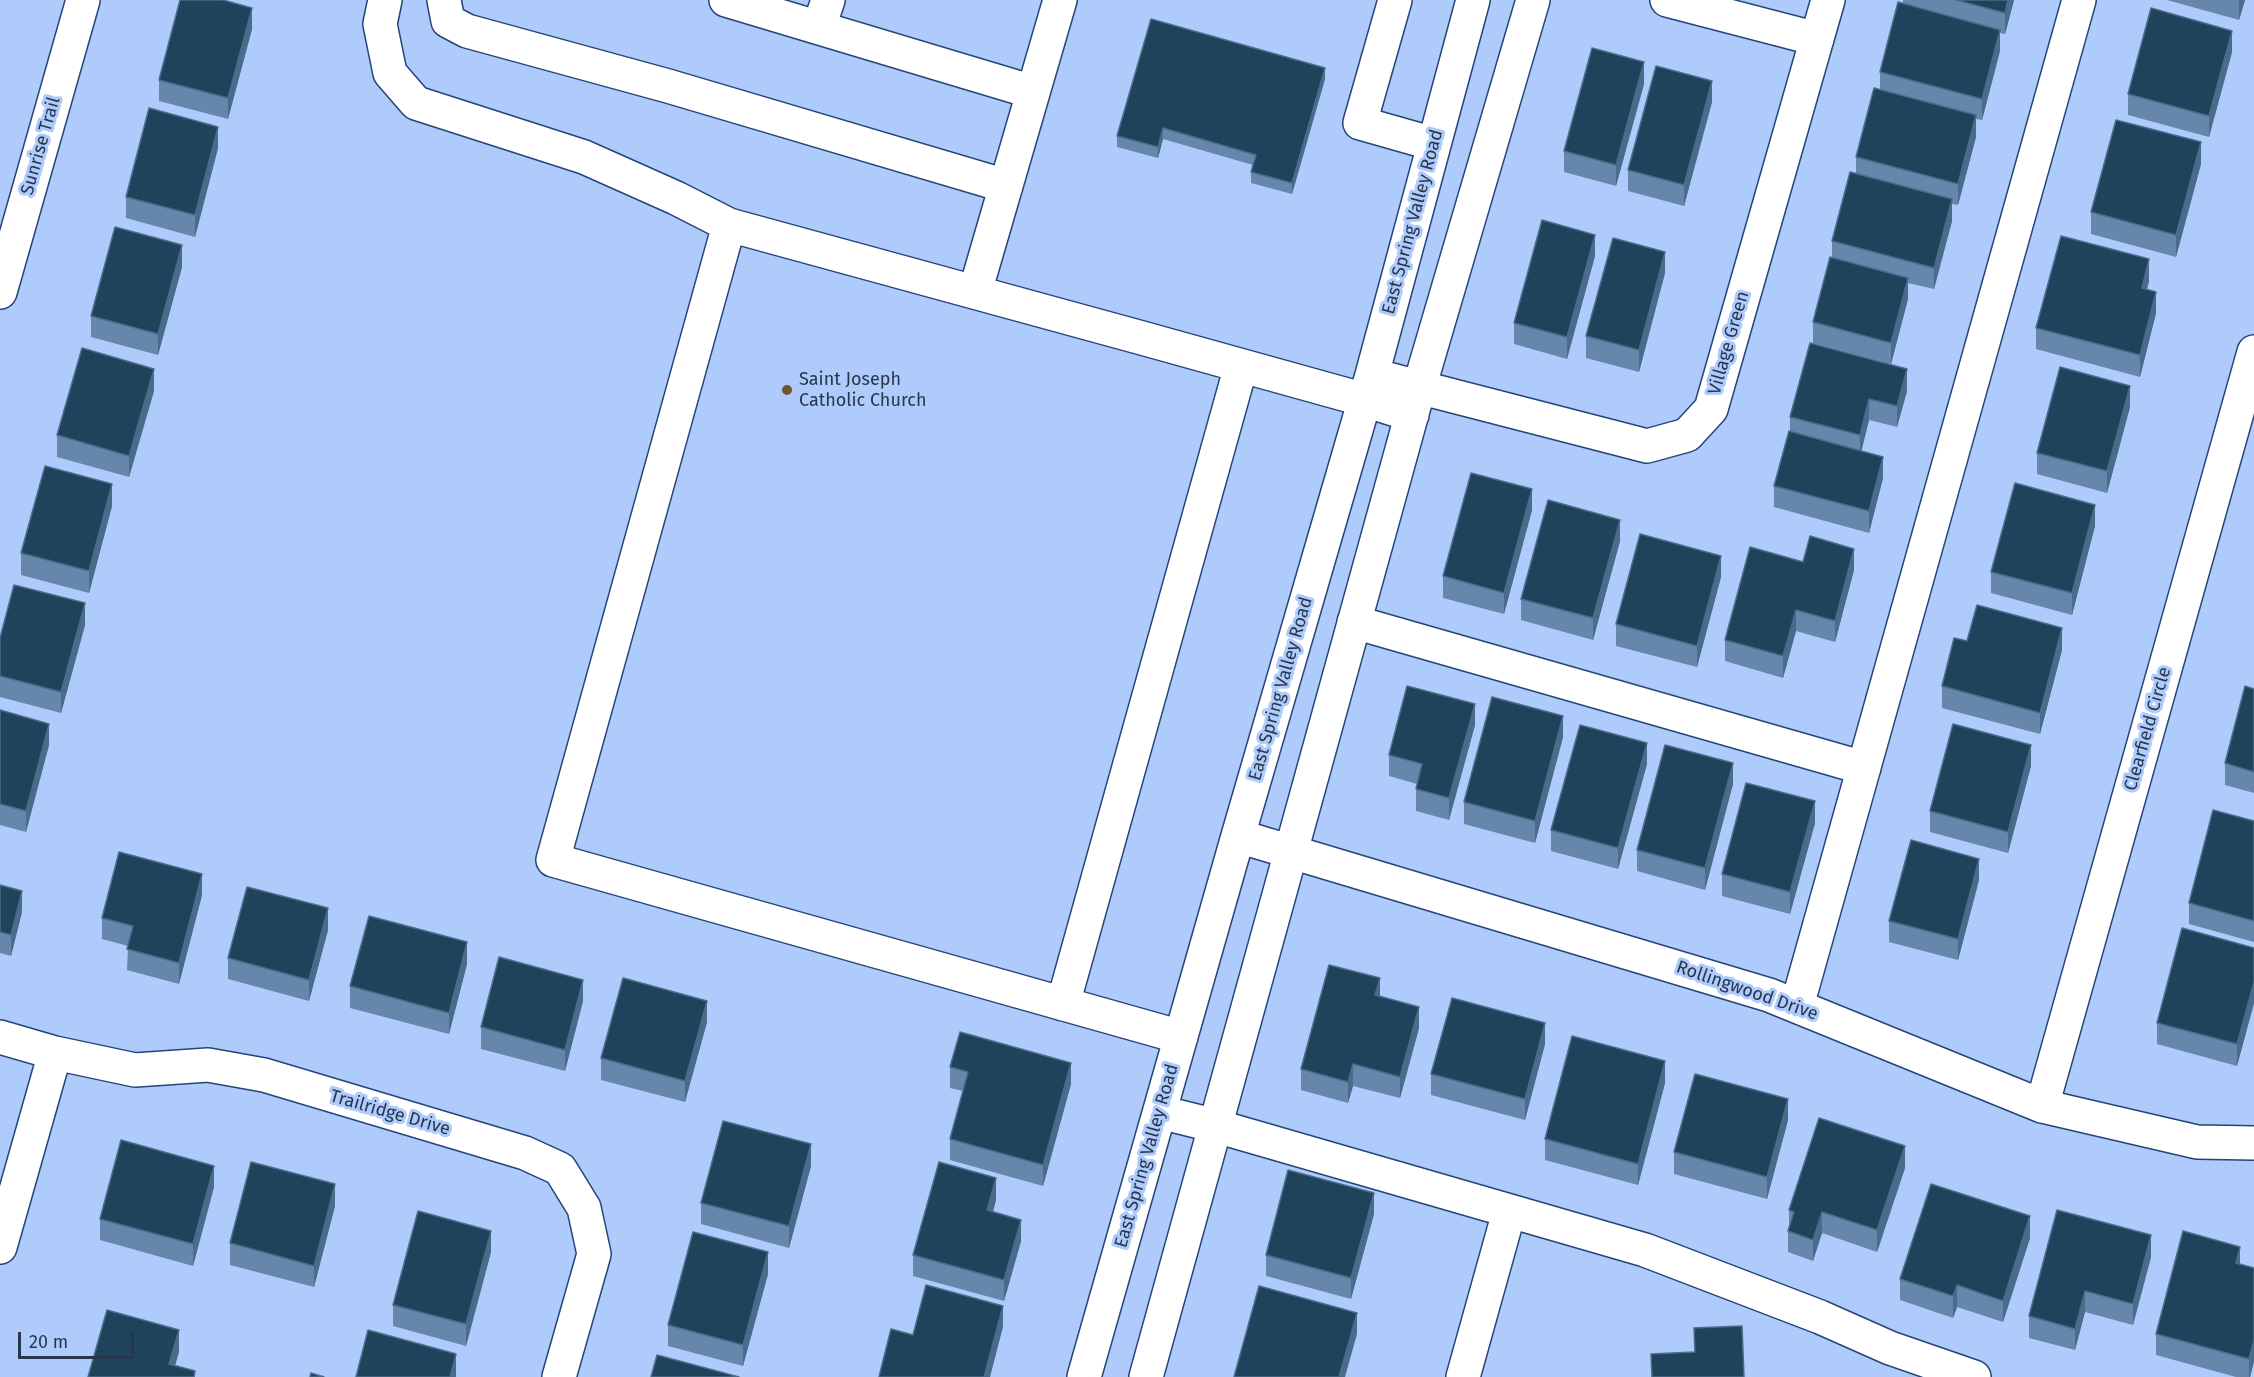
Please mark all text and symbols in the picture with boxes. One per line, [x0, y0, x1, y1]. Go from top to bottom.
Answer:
street label: Sunrise Trail [17, 94, 65, 198]
street label: East Spring Valley Road [1378, 127, 1448, 317]
street label: Village Green [1704, 289, 1754, 397]
place label: Saint Joseph Catholic Church [799, 369, 926, 412]
marker: Saint Joseph Catholic Church [780, 383, 794, 397]
street label: East Spring Valley Road [1244, 595, 1318, 783]
street label: Clearfield Circle [2120, 665, 2176, 793]
street label: Rollingwood Drive [1673, 957, 1821, 1025]
street label: East Spring Valley Road [1110, 1062, 1184, 1250]
street label: Trailridge Drive [327, 1086, 453, 1140]
scale bar [21, 1320, 136, 1358]
text: 20 m [29, 1331, 68, 1353]

